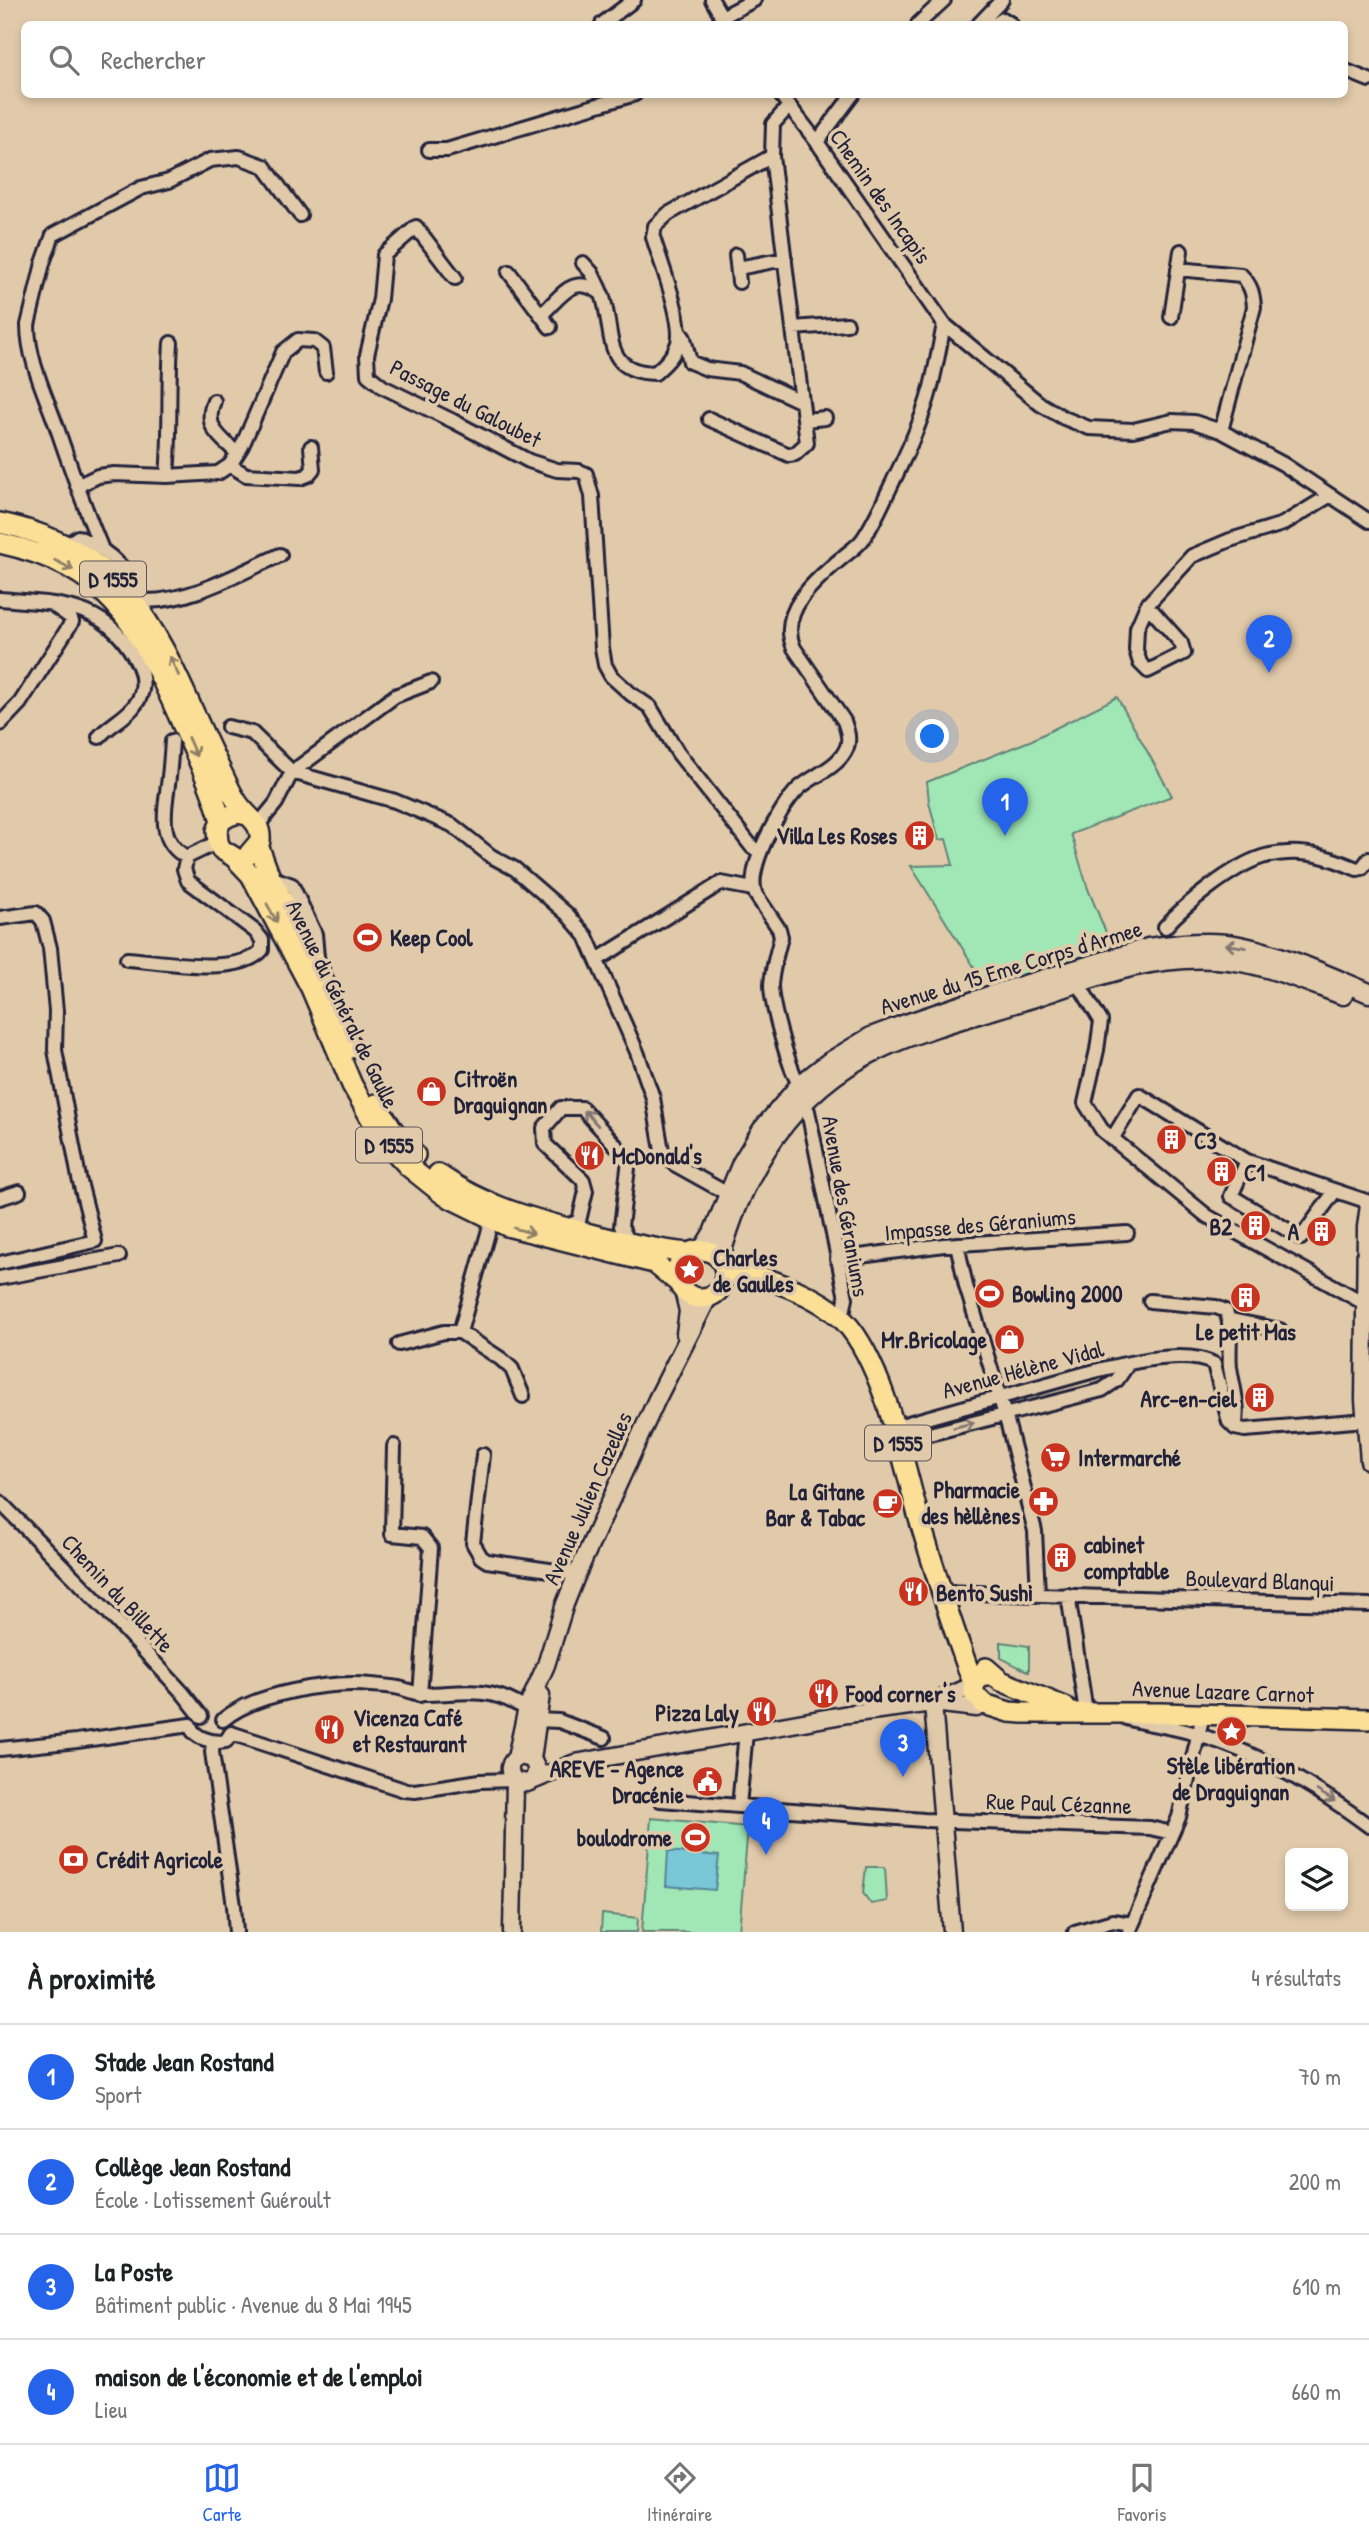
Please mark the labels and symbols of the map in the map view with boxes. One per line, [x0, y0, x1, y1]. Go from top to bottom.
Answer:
street label: Chemin des Incapis [823, 122, 939, 270]
street label: Passage du Galoubet [385, 351, 548, 455]
one-way arrow [53, 559, 74, 573]
road number: D 1555 [80, 562, 146, 596]
pin: 2 [1246, 615, 1292, 673]
one-way arrow [166, 656, 180, 677]
your location [915, 719, 949, 753]
one-way arrow [186, 735, 199, 757]
pin: 1 [982, 778, 1028, 836]
building icon: Villa Les Roses [903, 818, 937, 852]
place label: Villa Les Roses [776, 820, 897, 851]
street label: Avenue du Général de Gaulle [279, 895, 407, 1113]
one-way arrow [266, 902, 279, 923]
street label: Avenue du 15 Eme Corps d'Armee [876, 912, 1146, 1022]
sports icon: Keep Cool [350, 920, 384, 954]
place label: Keep Cool [390, 922, 474, 954]
one-way arrow [1225, 939, 1248, 952]
place label: Citroën Draguignan [454, 1063, 547, 1121]
shop icon: Citroën Draguignan [414, 1074, 448, 1108]
one-way arrow [583, 1109, 599, 1127]
street label: Avenue des Géraniums [815, 1113, 877, 1299]
building icon: C3 [1154, 1123, 1188, 1157]
place label: C3 [1194, 1125, 1217, 1156]
road number: D 1555 [356, 1128, 422, 1162]
restaurant icon: McDonald's [572, 1138, 606, 1172]
place label: McDonald's [612, 1140, 702, 1171]
building icon: C1 [1204, 1155, 1238, 1189]
place label: C1 [1244, 1157, 1265, 1188]
street label: Impasse des Géraniums [883, 1200, 1077, 1248]
building icon: B2 [1238, 1209, 1272, 1243]
place label: B2 [1210, 1211, 1232, 1242]
building icon: A [1305, 1214, 1339, 1248]
place label: A [1288, 1216, 1300, 1247]
one-way arrow [513, 1225, 535, 1238]
place label: Charles de Gaulles [713, 1242, 794, 1299]
place icon: Charles de Gaulles [673, 1253, 707, 1287]
sports icon: Bowling 2000 [972, 1276, 1006, 1310]
place label: Bowling 2000 [1012, 1278, 1122, 1310]
building icon: Le petit Mas [1229, 1280, 1263, 1314]
place label: Le petit Mas [1196, 1316, 1296, 1348]
shop icon: Mr.Bricolage [993, 1322, 1027, 1356]
place label: Mr.Bricolage [881, 1324, 988, 1356]
street label: Avenue Hélène Vidal [939, 1332, 1108, 1405]
building icon: Arc-en-ciel [1243, 1381, 1277, 1415]
place label: Arc-en-ciel [1141, 1383, 1238, 1414]
street label: Avenue Julien Cazelles [535, 1407, 639, 1589]
one-way arrow [952, 1418, 975, 1431]
road number: D 1555 [865, 1426, 931, 1460]
supermarket icon: Intermarché [1038, 1440, 1072, 1474]
place label: Intermarché [1078, 1442, 1182, 1473]
place label: Pharmacie des hèllènes [921, 1474, 1021, 1531]
place label: La Gitane Bar & Tabac [766, 1476, 866, 1533]
pharmacy icon: Pharmacie des hèllènes [1026, 1485, 1060, 1519]
cafe icon: La Gitane Bar & Tabac [871, 1487, 905, 1521]
street label: Chemin du Billette [55, 1527, 181, 1659]
place label: cabinet comptable [1084, 1529, 1170, 1587]
building icon: cabinet comptable [1044, 1540, 1078, 1574]
street label: Boulevard Blanqui [1185, 1562, 1335, 1598]
restaurant icon: Bento Sushi [896, 1575, 930, 1609]
place label: Bento Sushi [936, 1577, 1033, 1608]
street label: Avenue Lazare Carnot [1132, 1672, 1315, 1710]
restaurant icon: Food corner's [806, 1676, 840, 1710]
place label: Food corner's [845, 1678, 956, 1709]
restaurant icon: Pizza Laly [745, 1695, 779, 1729]
place label: Pizza Laly [655, 1697, 739, 1729]
place label: Vicenza Café et Restaurant [353, 1702, 467, 1759]
restaurant icon: Vicenza Café et Restaurant [313, 1713, 347, 1747]
place icon: Stèle libération de Draguignan [1214, 1714, 1248, 1748]
pin: 3 [880, 1719, 926, 1777]
place label: Stèle libération de Draguignan [1167, 1750, 1295, 1808]
place label: AREVE - Agence Dracénie [550, 1753, 685, 1810]
public building icon: AREVE - Agence Dracénie [690, 1764, 724, 1798]
street label: Rue Paul Cézanne [986, 1785, 1132, 1821]
one-way arrow [1315, 1789, 1335, 1803]
pin: 4 [743, 1797, 789, 1855]
sports icon: boulodrome [678, 1820, 712, 1854]
place label: boulodrome [577, 1822, 673, 1853]
bank icon: Crédit Agricole [56, 1842, 90, 1876]
place label: Crédit Agricole [96, 1844, 224, 1876]

